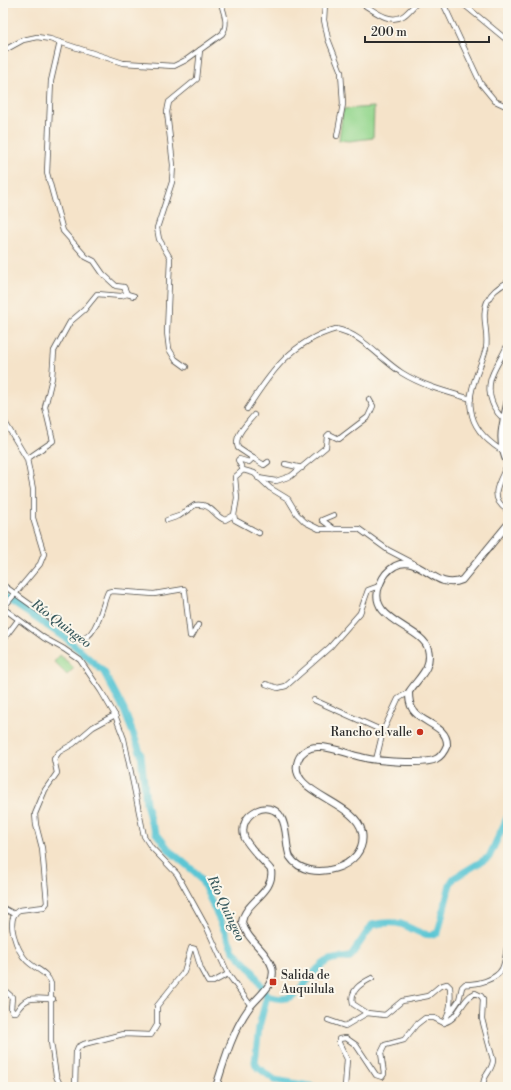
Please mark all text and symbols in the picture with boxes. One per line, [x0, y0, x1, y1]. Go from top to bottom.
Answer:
scale bar [365, 18, 489, 44]
text: 200 m [371, 25, 407, 40]
water label: Río Quingeo [28, 596, 95, 652]
place label: Rancho el valle [331, 725, 412, 740]
marker: Rancho el valle [415, 727, 425, 737]
water label: Río Quingeo [203, 872, 248, 944]
place label: Salida de Auquilula [280, 968, 335, 997]
marker: Salida de Auquilula [268, 977, 278, 987]

